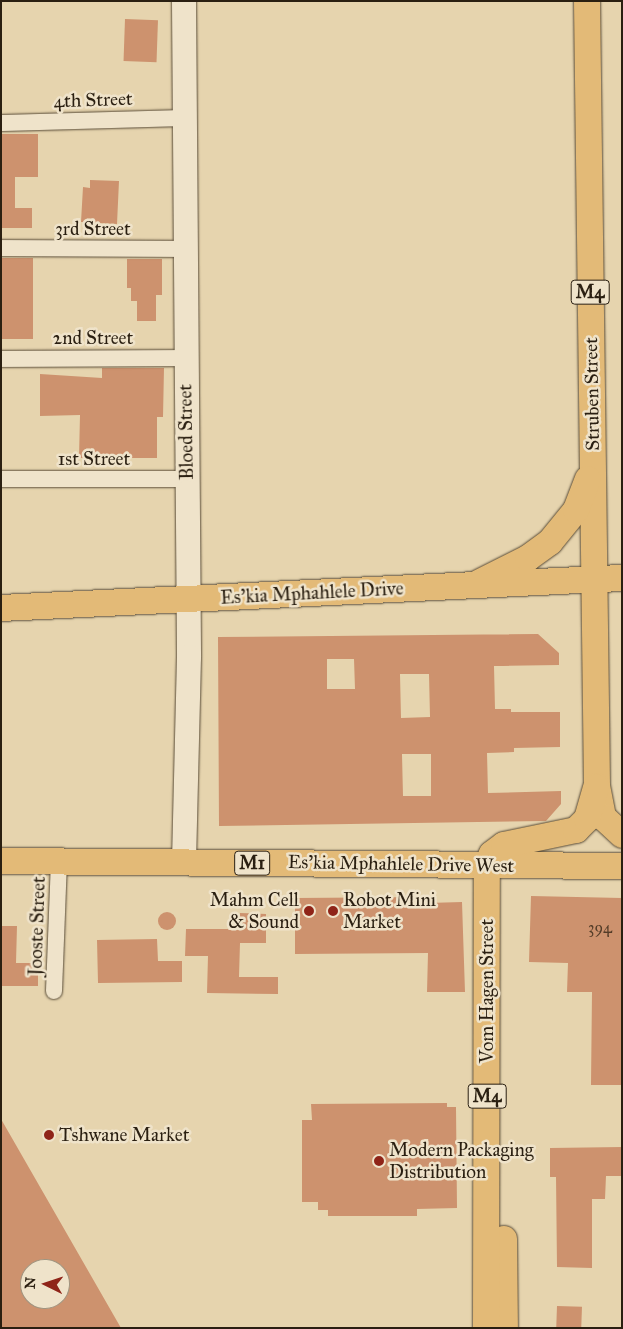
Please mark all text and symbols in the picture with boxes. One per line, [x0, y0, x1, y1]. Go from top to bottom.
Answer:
street label: 4th Street [53, 87, 133, 113]
street label: 3rd Street [55, 218, 131, 240]
road number: M4 [570, 276, 610, 308]
street label: 2nd Street [53, 327, 133, 349]
street label: Struben Street [580, 337, 604, 451]
street label: Bloed Street [174, 384, 198, 480]
street label: 1st Street [58, 448, 130, 470]
street label: Es'kia Mphahlele Drive [220, 577, 404, 609]
road number: M1 [233, 848, 271, 878]
street label: Es'kia Mphahlele Drive West [288, 851, 514, 877]
street label: Jooste Street [24, 876, 50, 976]
place label: Mahm Cell & Sound [210, 889, 299, 933]
place label: Robot Mini Market [343, 889, 436, 933]
marker: Mahm Cell & Sound [303, 905, 315, 917]
marker: Robot Mini Market [327, 905, 339, 917]
house number: 394 [588, 918, 612, 938]
street label: Vom Hagen Street [476, 919, 498, 1063]
road number: M4 [467, 1080, 507, 1112]
place label: Tshwane Market [59, 1124, 189, 1146]
marker: Tshwane Market [43, 1129, 55, 1141]
place label: Modern Packaging Distribution [389, 1139, 534, 1183]
marker: Modern Packaging Distribution [373, 1155, 385, 1167]
north arrow [20, 1259, 70, 1309]
text: N [22, 1276, 39, 1290]

